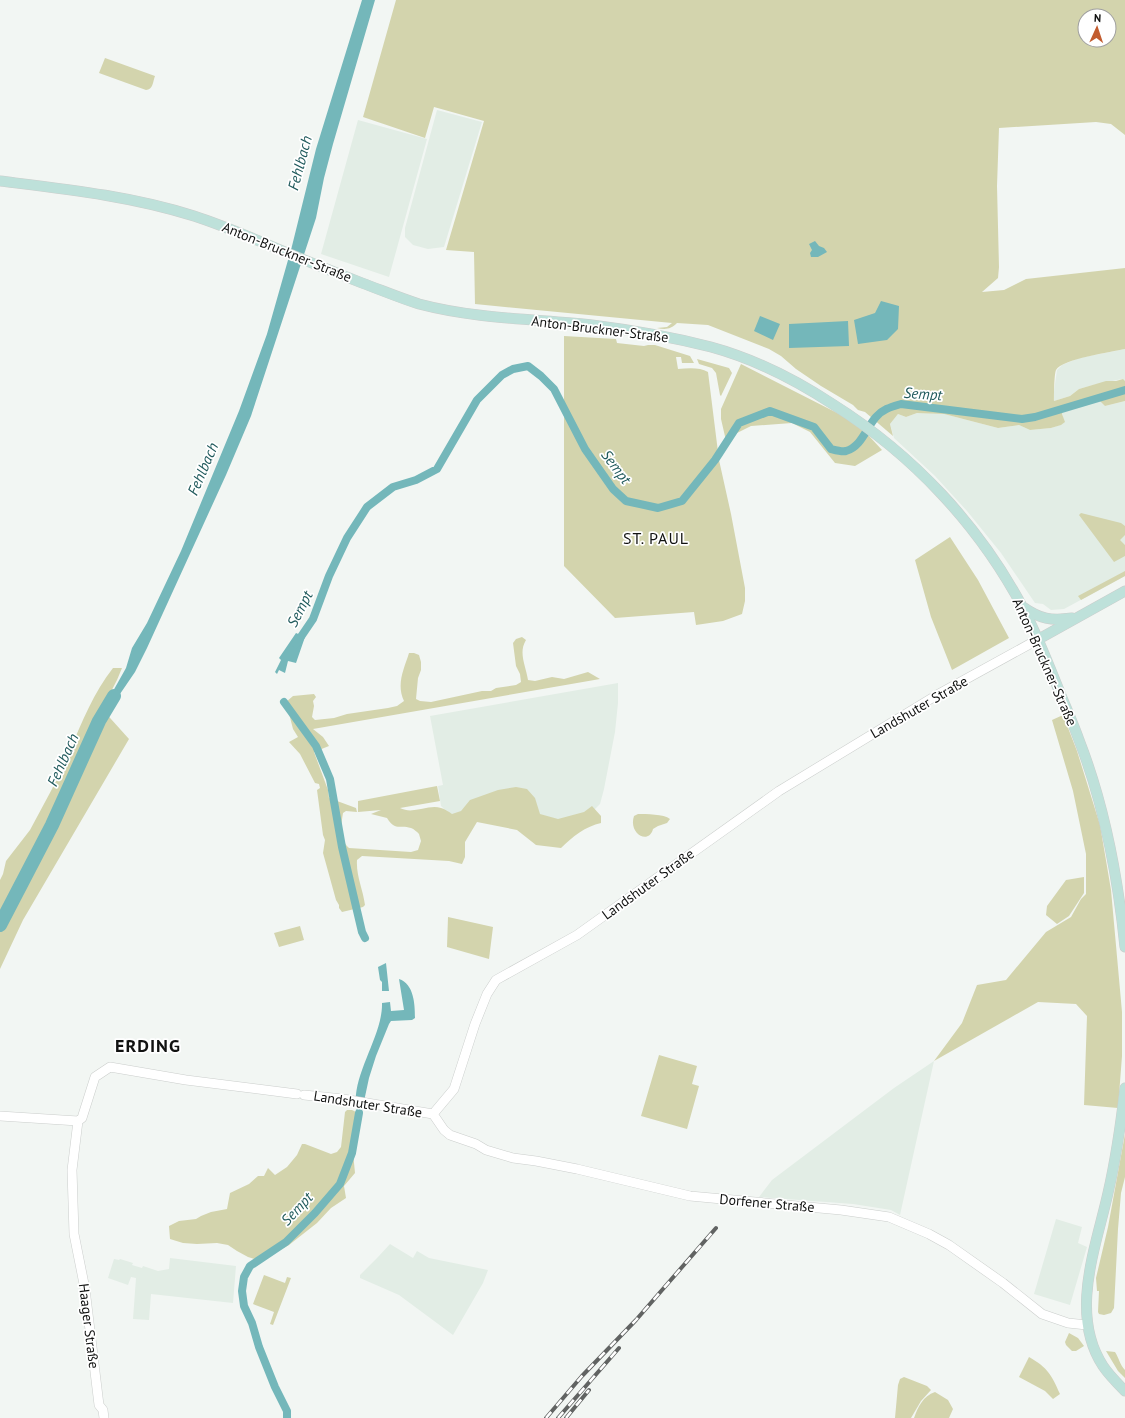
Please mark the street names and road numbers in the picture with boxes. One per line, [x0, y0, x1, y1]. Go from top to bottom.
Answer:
street label: Anton-Bruckner-Straße [220, 218, 354, 286]
street label: Anton-Bruckner-Straße [530, 312, 670, 346]
street label: Anton-Bruckner-Straße [1009, 595, 1081, 729]
street label: Landshuter Straße [867, 672, 971, 742]
street label: Landshuter Straße [598, 844, 698, 924]
street label: Landshuter Straße [312, 1087, 424, 1121]
street label: Dorfener Straße [719, 1190, 815, 1216]
street label: Haager Straße [75, 1282, 103, 1370]

